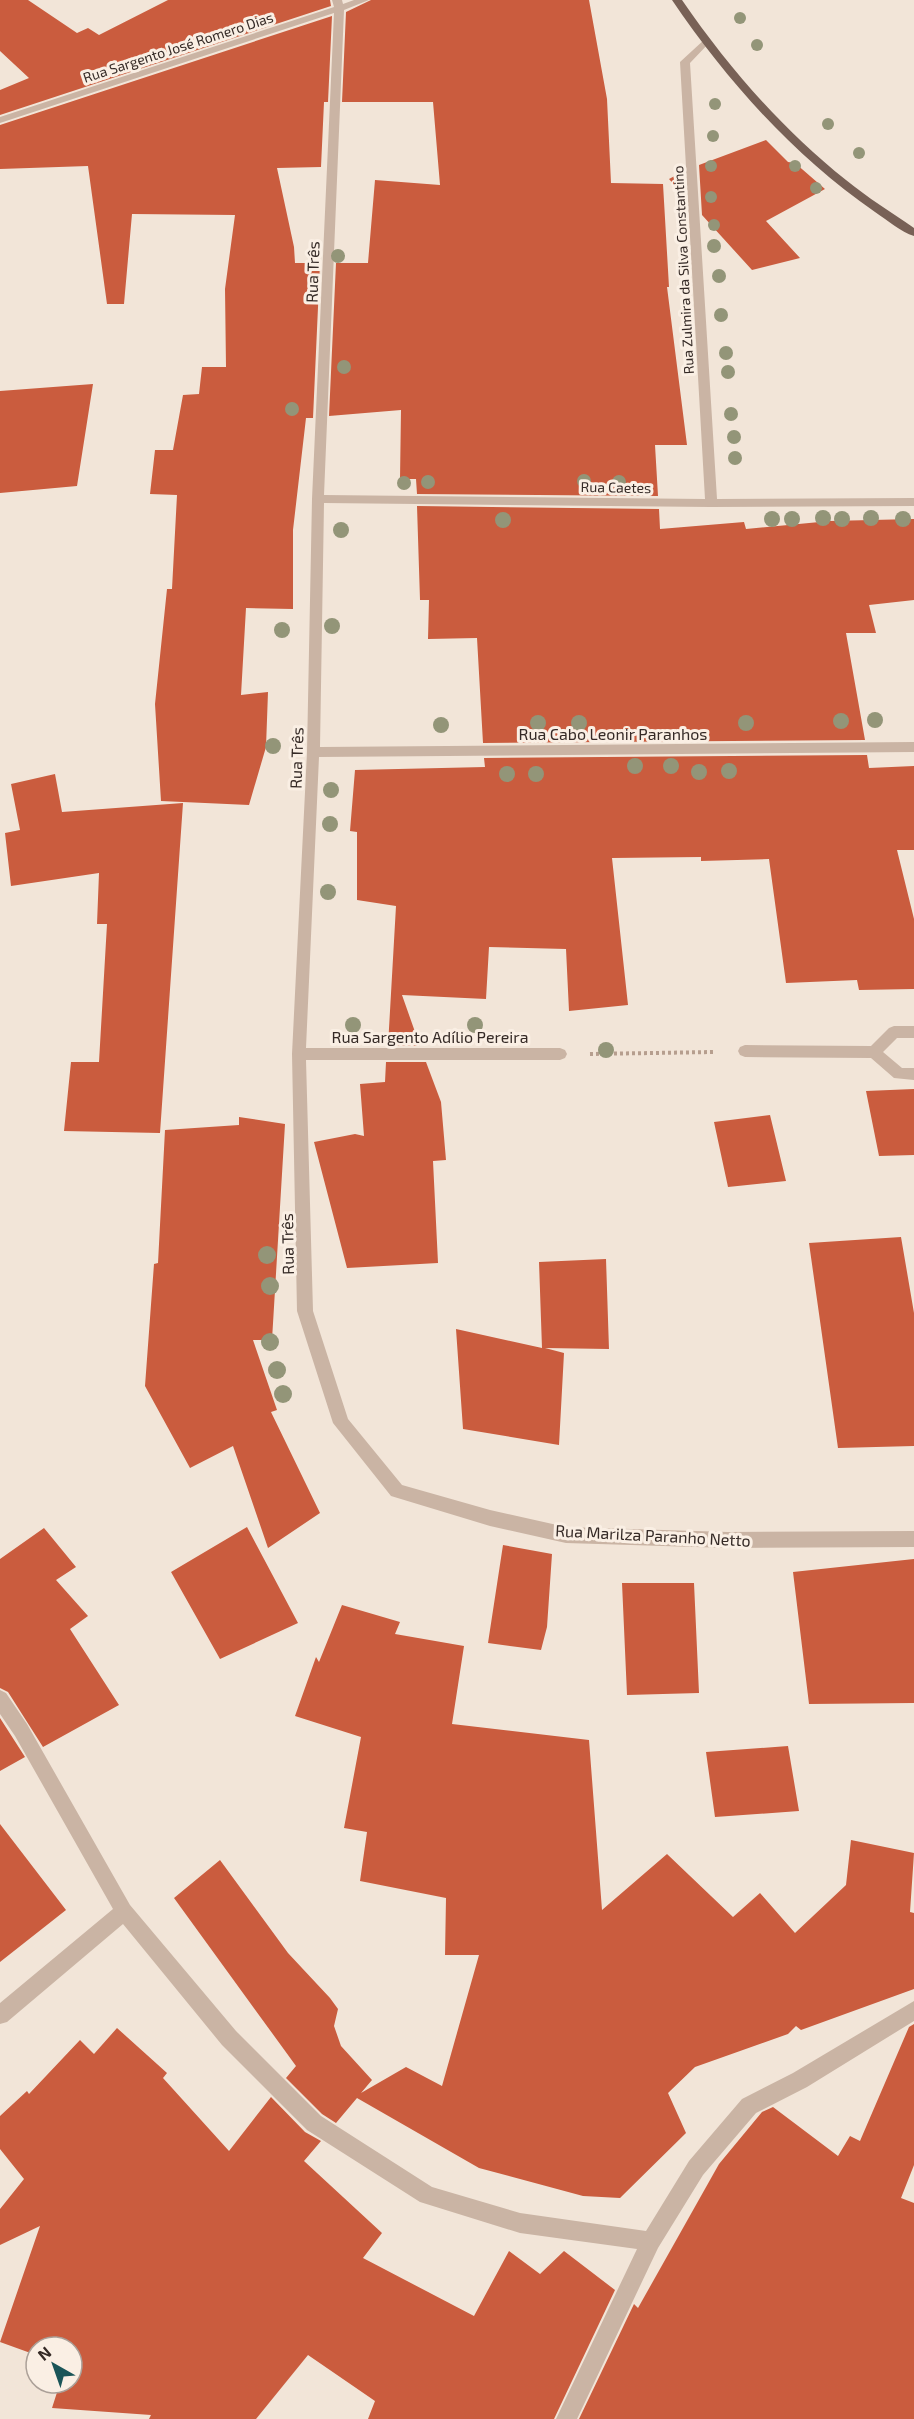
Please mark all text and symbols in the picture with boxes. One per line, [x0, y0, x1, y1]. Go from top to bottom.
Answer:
street label: Rua Sargento José Romero Dias [81, 8, 275, 86]
street label: Rua Zulmira da Silva Constantino [669, 165, 697, 375]
street label: Rua Três [301, 241, 323, 303]
street label: Rua Caetes [581, 478, 651, 496]
street label: Rua Cabo Leonir Paranhos [519, 724, 708, 743]
street label: Rua Três [285, 727, 307, 789]
street label: Rua Sargento Adílio Pereira [332, 1027, 528, 1046]
street label: Rua Três [277, 1213, 297, 1275]
street label: Rua Marilza Paranho Netto [555, 1520, 751, 1550]
north arrow [24, 2335, 84, 2395]
text: N [34, 2342, 55, 2364]

